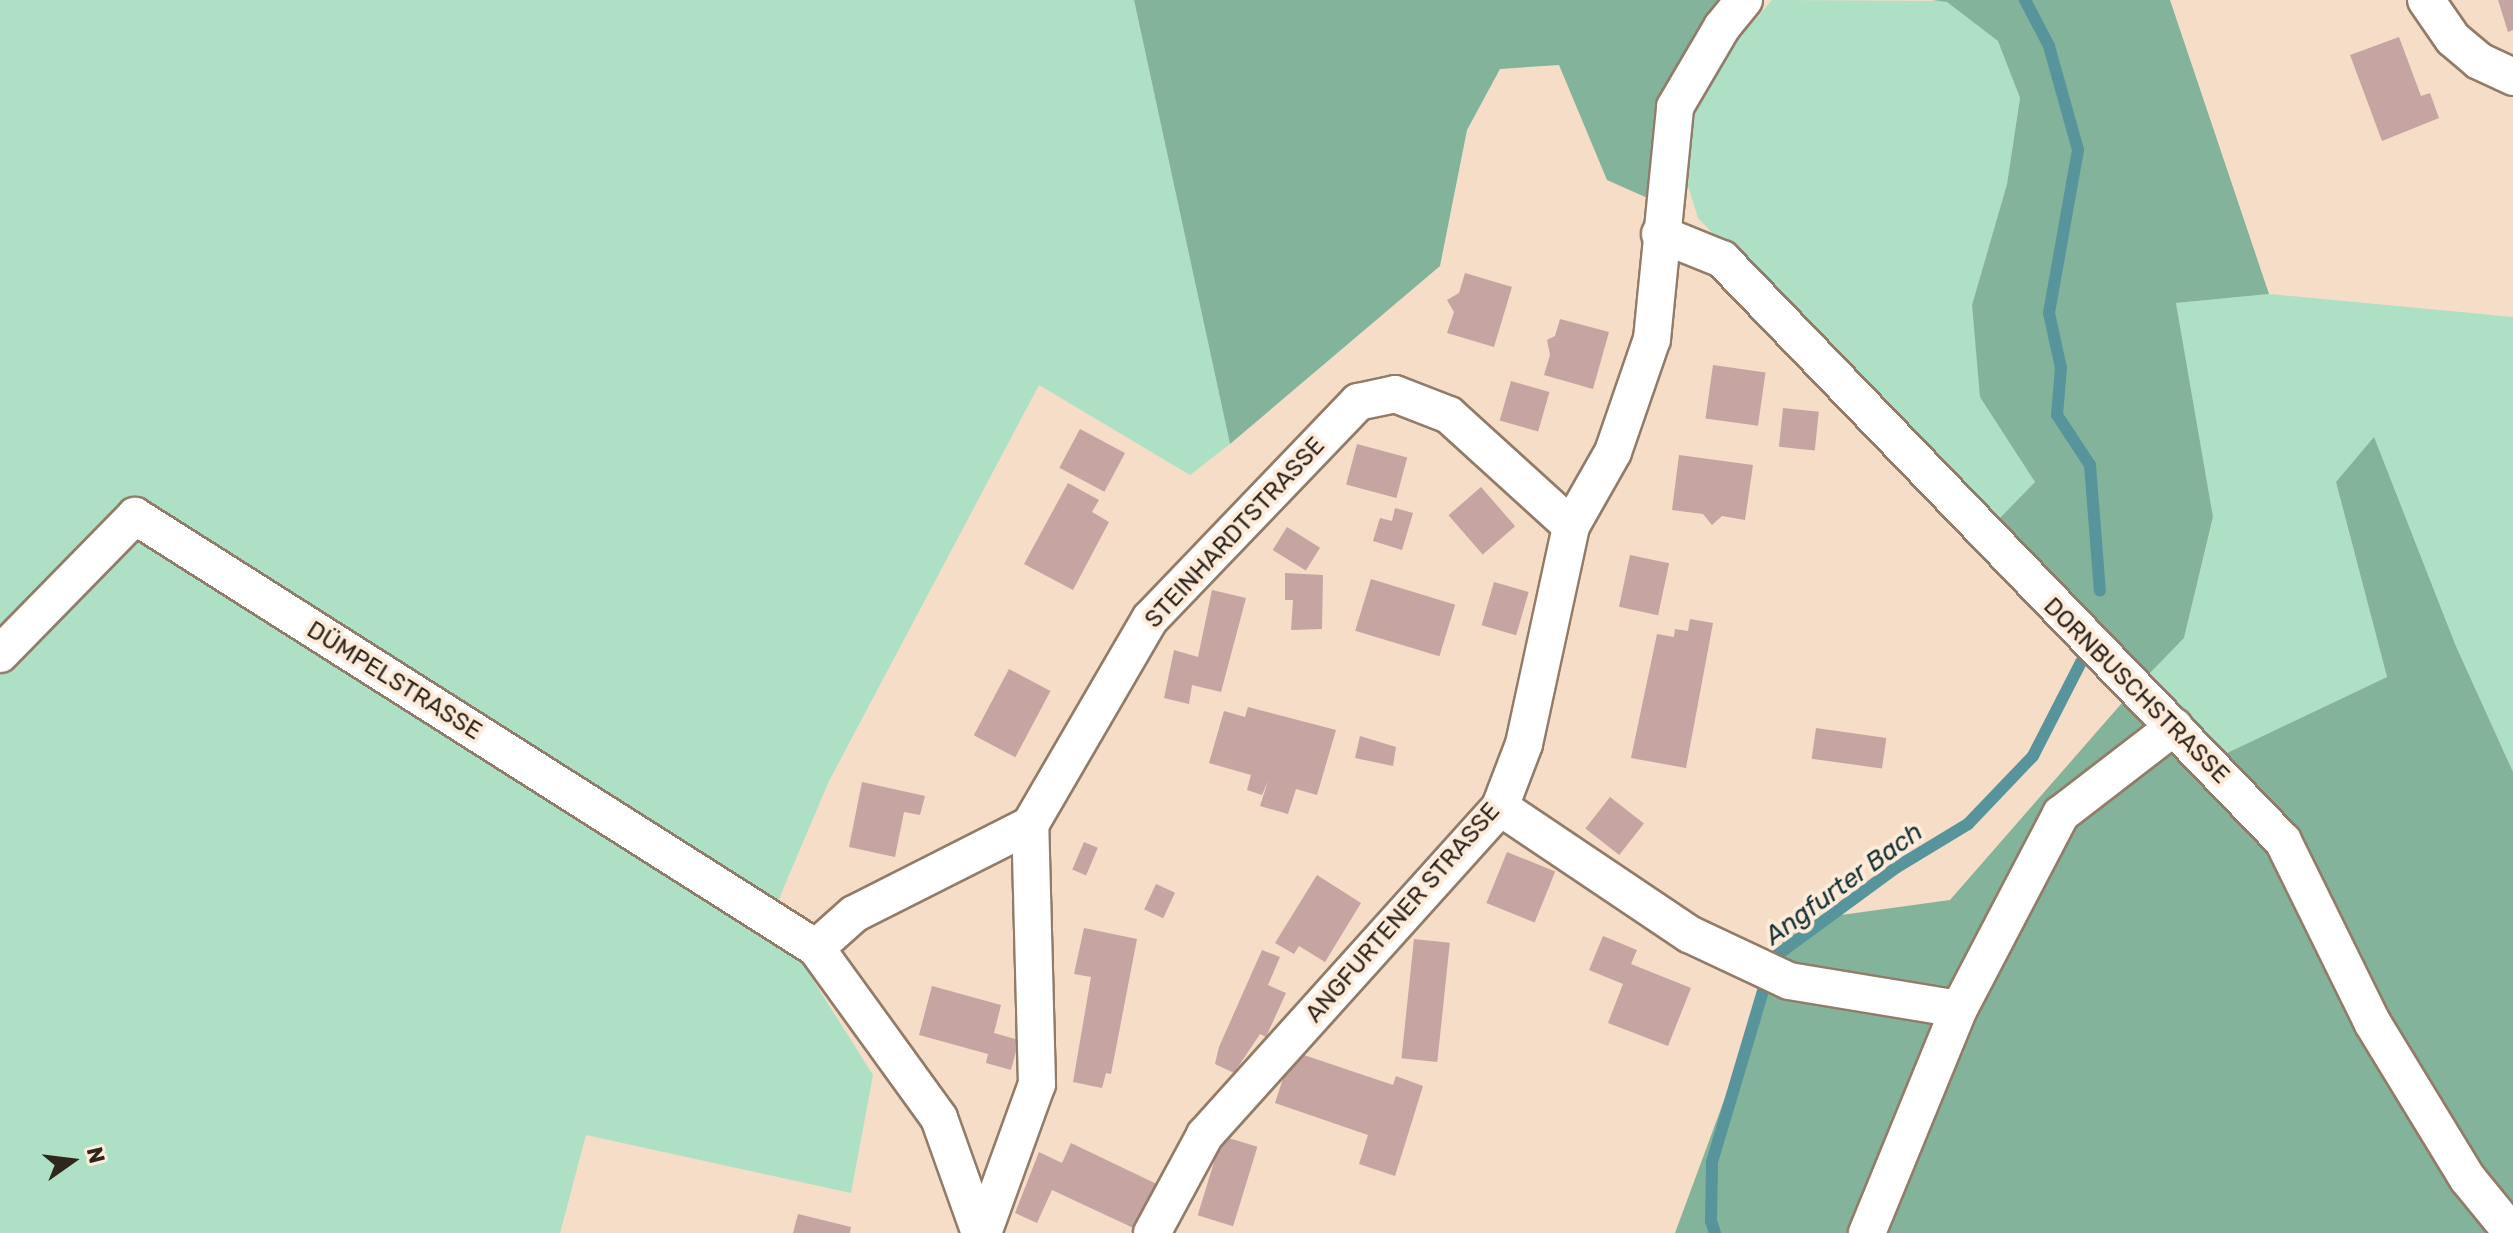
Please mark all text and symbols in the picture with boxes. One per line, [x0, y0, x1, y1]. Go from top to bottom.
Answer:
street label: STEINHARDTSTRASSE [1139, 432, 1331, 634]
street label: DORNBUSCHSTRASSE [2037, 592, 2235, 790]
street label: DÜMPELSTRASSE [301, 616, 487, 746]
street label: ANGFURTENER STRASSE [1300, 797, 1506, 1029]
water label: Angfurter Bach [1759, 816, 1929, 952]
north arrow [32, 1121, 112, 1201]
text: N [81, 1144, 111, 1166]

